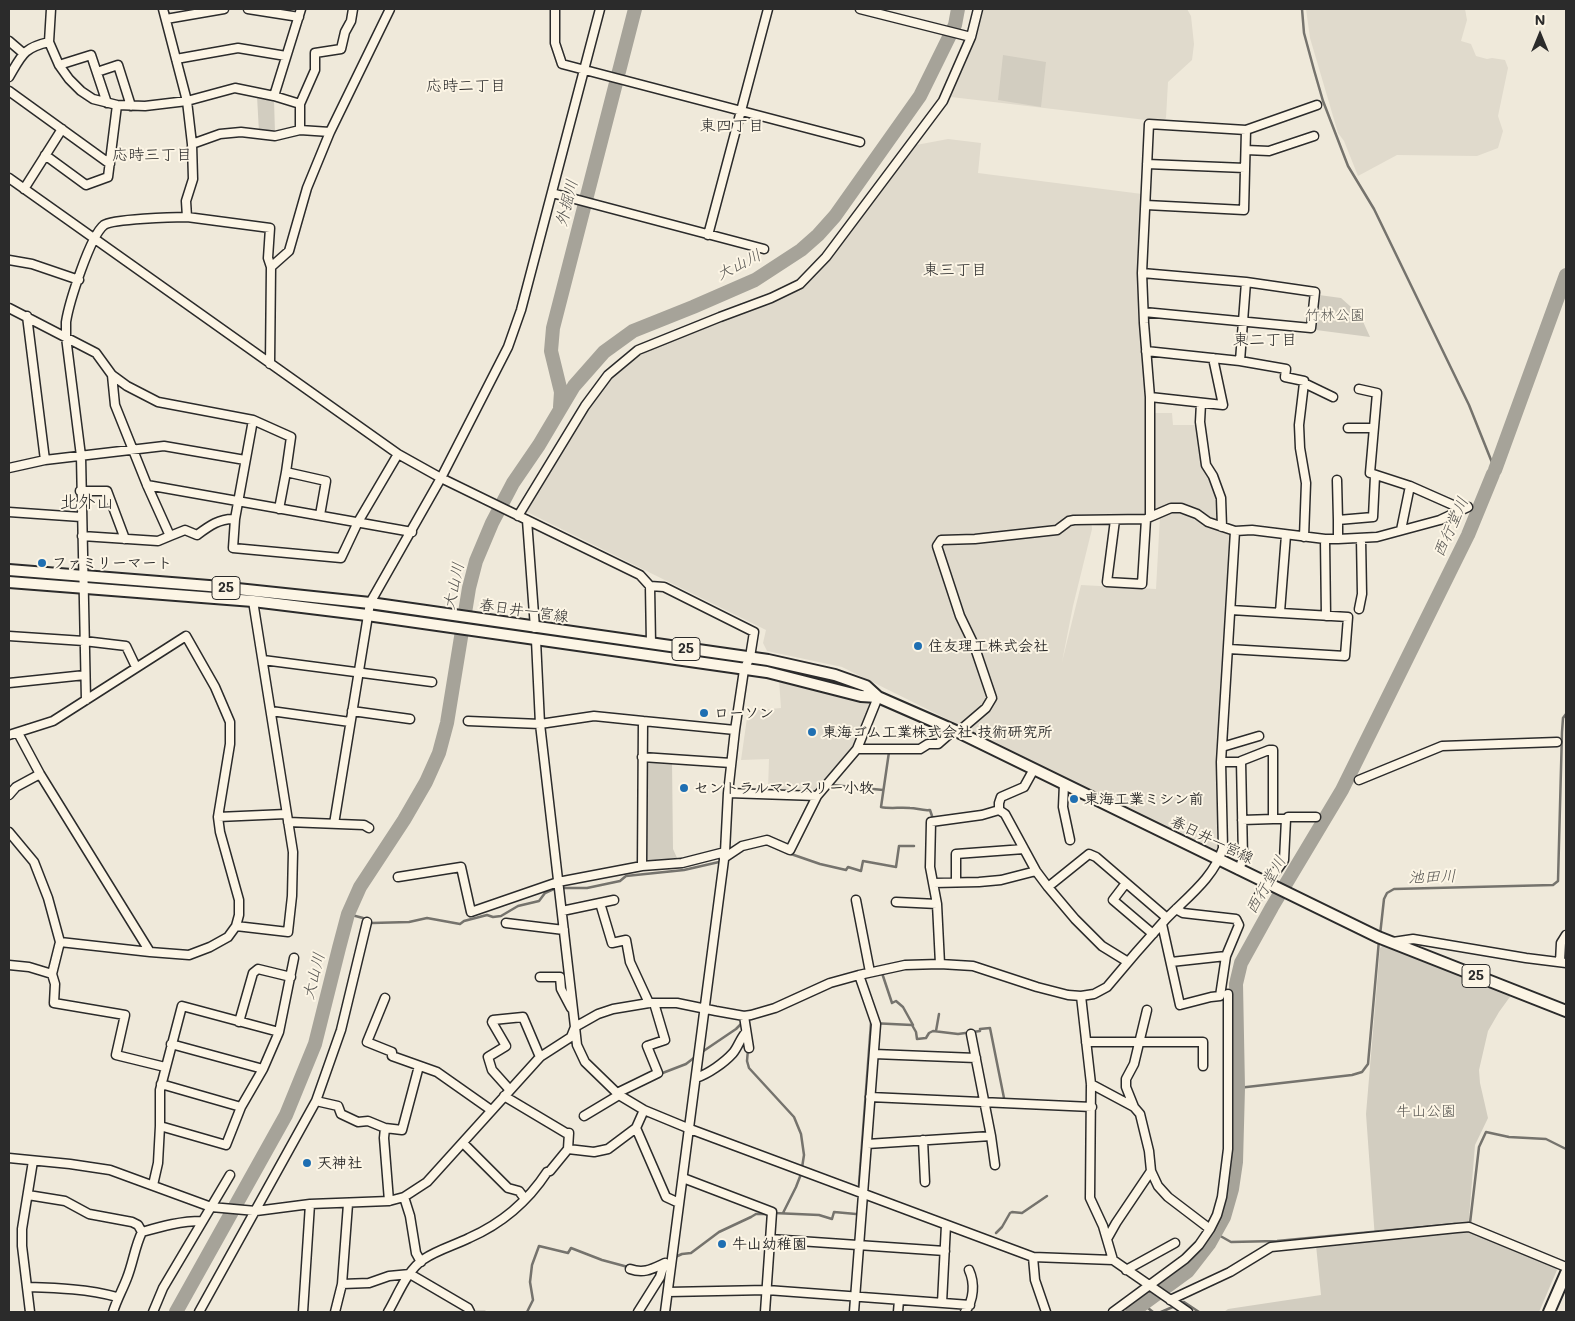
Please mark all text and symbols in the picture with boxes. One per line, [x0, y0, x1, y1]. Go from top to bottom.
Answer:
north arrow [1515, 10, 1565, 60]
text: N [1535, 10, 1545, 29]
district label: 応時二丁目 [426, 76, 506, 96]
district label: 東四丁目 [700, 116, 764, 136]
district label: 応時三丁目 [112, 145, 192, 165]
water label: 外掘川 [552, 177, 582, 229]
water label: 大山川 [713, 246, 765, 284]
district label: 東三丁目 [923, 260, 987, 280]
park label: 竹林公園 [1305, 306, 1365, 324]
district label: 東二丁目 [1233, 330, 1297, 350]
district label: 北外山 [60, 491, 114, 513]
water label: 西行堂川 [1429, 494, 1473, 560]
place label: ファミリーマート [52, 554, 172, 572]
marker: ファミリーマート [36, 557, 48, 569]
water label: 大山川 [440, 561, 468, 611]
road number: 25 [212, 576, 240, 600]
street label: 春日井一宮線 [478, 596, 570, 626]
place label: 住友理工株式会社 [928, 637, 1048, 655]
road number: 25 [672, 638, 700, 661]
marker: 住友理工株式会社 [912, 640, 924, 652]
place label: ローソン [714, 704, 774, 722]
marker: ローソン [698, 707, 710, 719]
place label: 東海ゴム工業株式会社 技術研究所 [822, 723, 1052, 741]
marker: 東海ゴム工業株式会社 技術研究所 [806, 726, 818, 738]
place label: セントラルマンスリー小牧 [694, 779, 874, 797]
marker: セントラルマンスリー小牧 [678, 782, 690, 794]
place label: 東海工業ミシン前 [1084, 790, 1204, 808]
marker: 東海工業ミシン前 [1068, 793, 1080, 805]
street label: 春日井一宮線 [1168, 812, 1256, 868]
water label: 西行堂川 [1242, 852, 1290, 918]
water label: 池田川 [1408, 867, 1456, 887]
water label: 大山川 [299, 950, 329, 1002]
road number: 25 [1462, 964, 1490, 988]
park label: 牛山公園 [1396, 1102, 1456, 1120]
place label: 天神社 [317, 1154, 362, 1172]
marker: 天神社 [301, 1157, 313, 1169]
place label: 牛山幼稚園 [732, 1235, 807, 1253]
marker: 牛山幼稚園 [716, 1238, 728, 1250]

